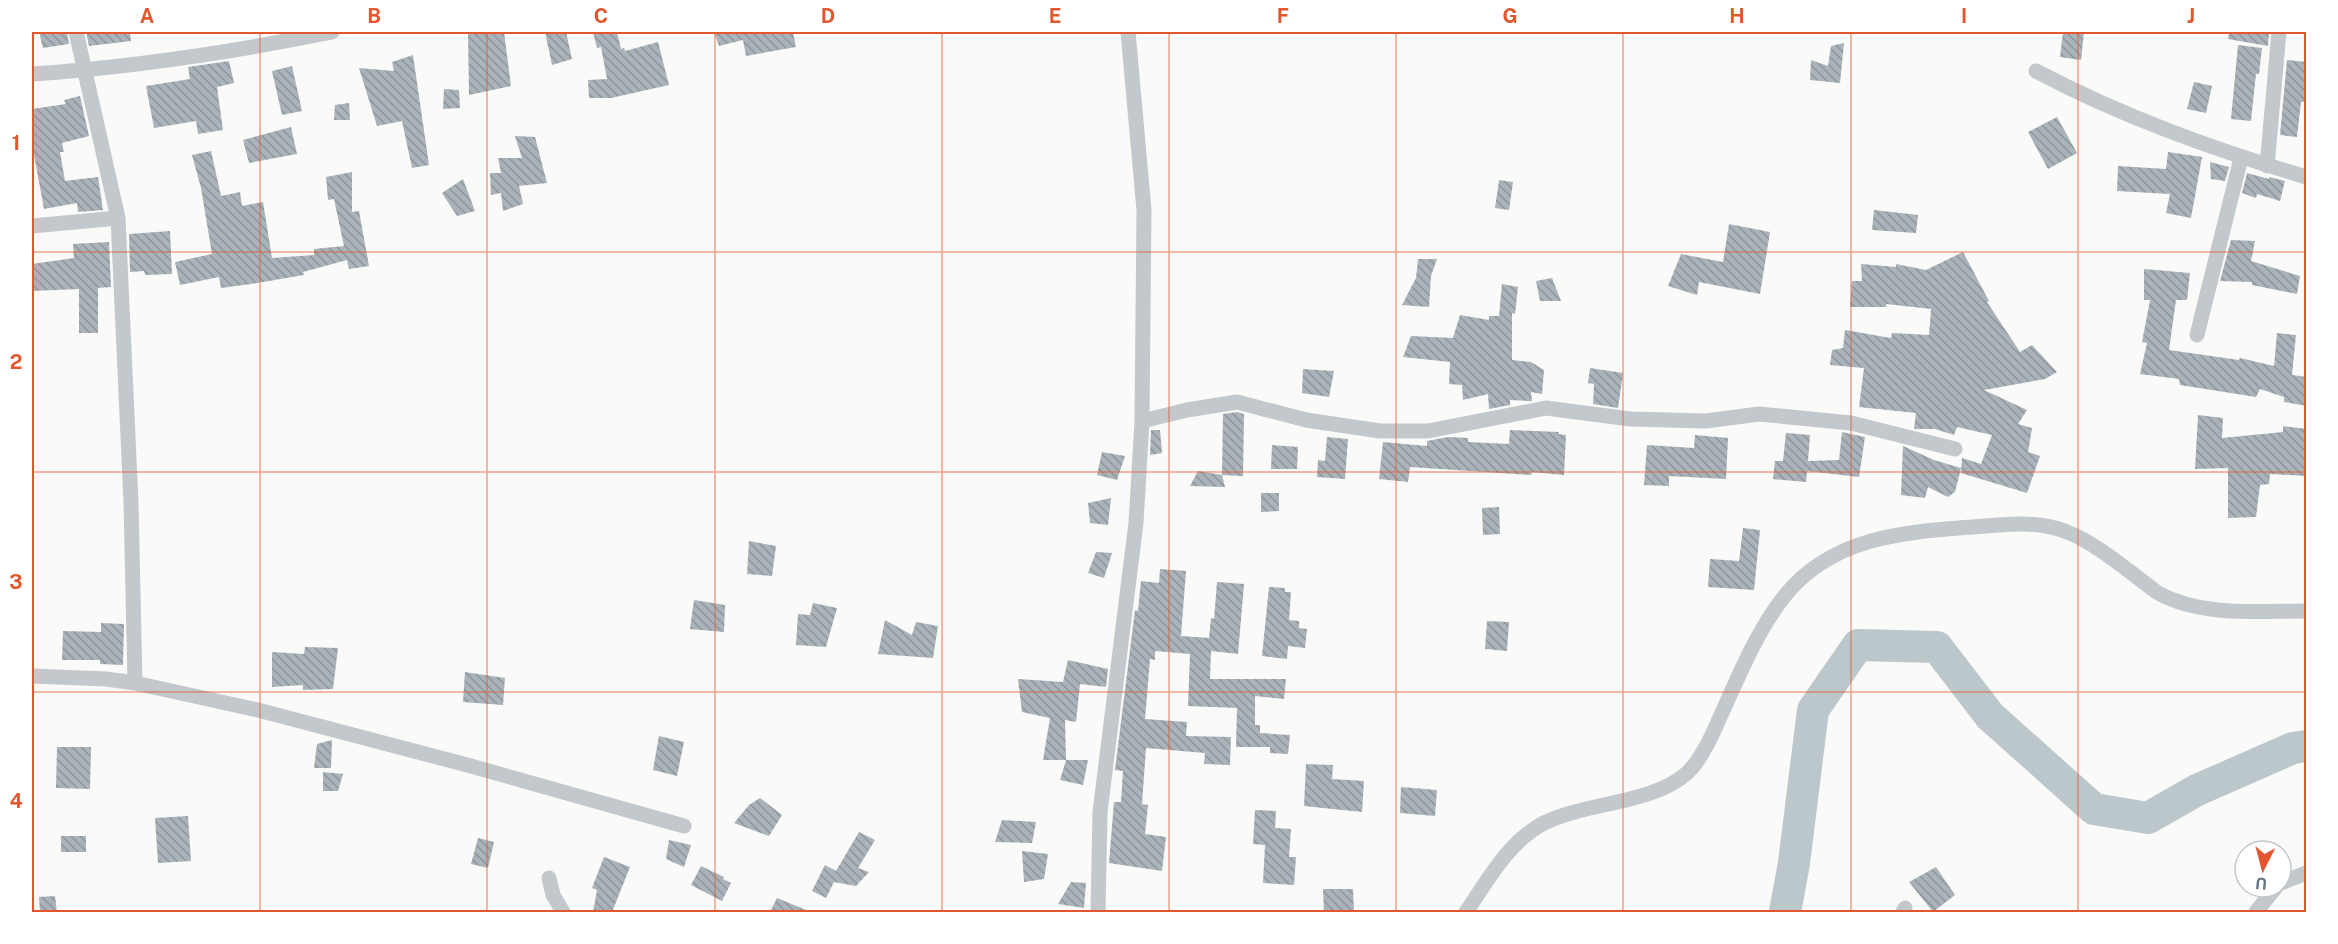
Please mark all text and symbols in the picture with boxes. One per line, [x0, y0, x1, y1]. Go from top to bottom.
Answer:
text: A [140, 4, 154, 28]
text: B [367, 4, 381, 28]
text: C [594, 4, 608, 28]
text: D [821, 4, 835, 28]
text: E [1049, 4, 1061, 28]
text: F [1277, 4, 1289, 28]
text: G [1502, 4, 1518, 28]
text: H [1729, 4, 1745, 28]
text: I [1961, 4, 1967, 28]
text: J [2187, 4, 2195, 28]
text: 1 [12, 131, 20, 155]
text: 2 [10, 350, 22, 374]
text: 3 [9, 570, 23, 594]
text: 4 [9, 789, 23, 813]
north arrow [2233, 839, 2293, 899]
text: U [2255, 873, 2268, 893]

